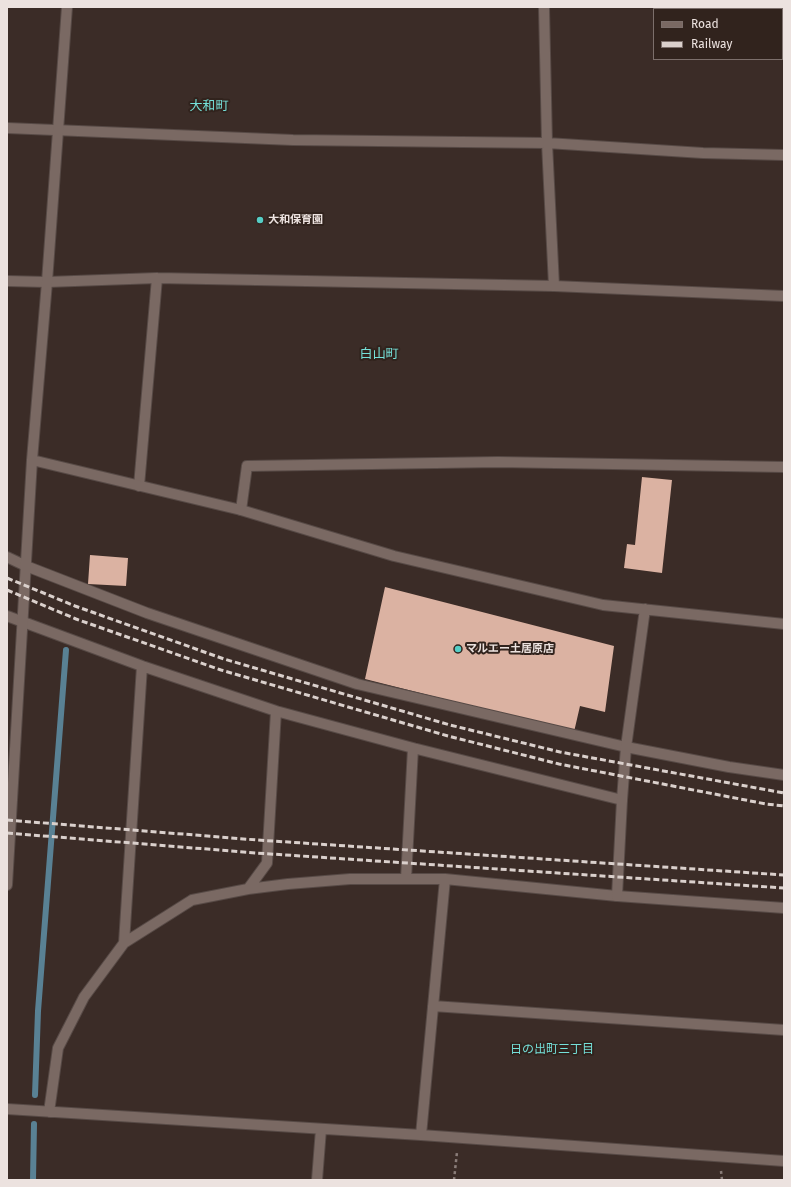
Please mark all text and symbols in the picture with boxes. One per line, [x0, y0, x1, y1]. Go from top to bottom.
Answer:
legend [653, 8, 783, 60]
text: Road [691, 17, 719, 31]
text: Railway [691, 37, 732, 51]
district label: 大和町 [190, 98, 228, 114]
place label: 大和保育園 [268, 213, 323, 227]
marker: 大和保育園 [255, 215, 265, 225]
district label: 白山町 [360, 346, 398, 362]
place label: マルエー土居原店 [466, 642, 554, 656]
marker: マルエー土居原店 [453, 644, 463, 654]
district label: 日の出町三丁目 [510, 1043, 594, 1057]

